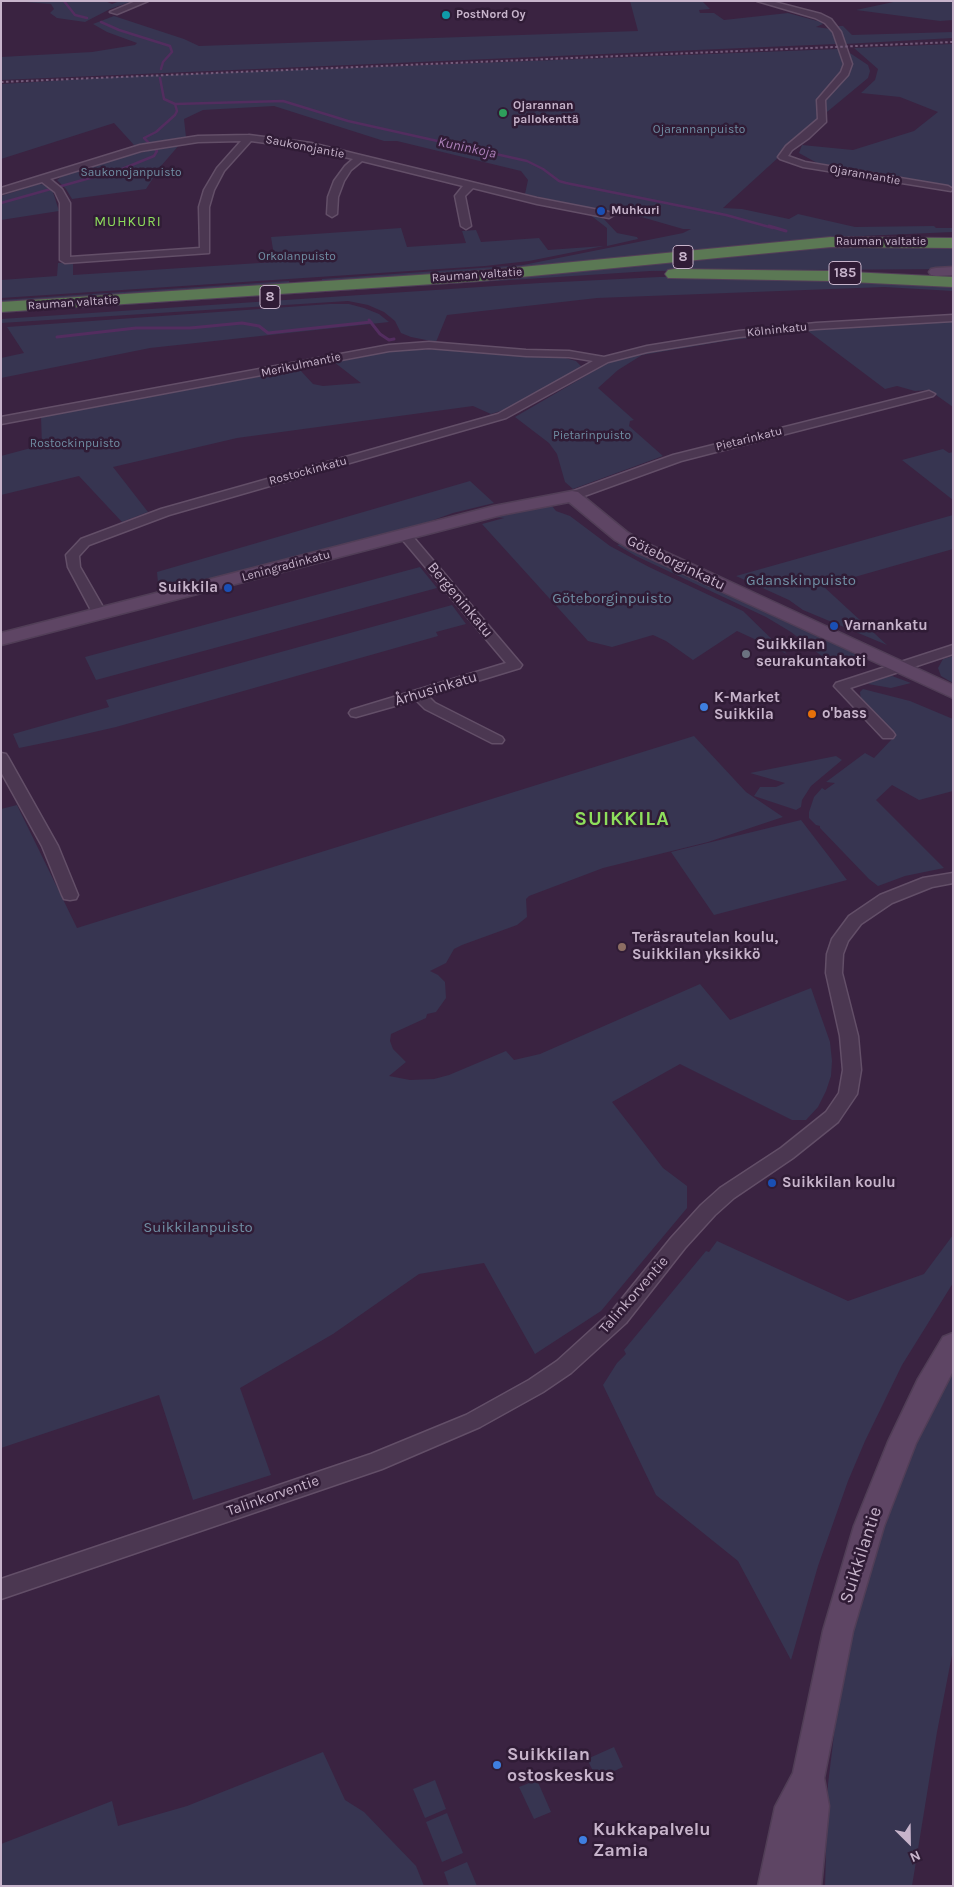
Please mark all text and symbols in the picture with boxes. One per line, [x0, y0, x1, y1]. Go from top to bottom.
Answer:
place label: PostNord Oy [456, 8, 526, 22]
marker: PostNord Oy [440, 9, 452, 21]
place label: Ojarannan pallokenttä [513, 99, 579, 127]
marker: Ojarannan pallokenttä [497, 107, 509, 119]
park label: Ojarannanpuisto [653, 123, 745, 137]
street label: Saukonojantie [264, 132, 346, 162]
water label: Kuninkoja [436, 134, 498, 162]
street label: Ojarannantie [828, 162, 902, 188]
park label: Saukonojanpuisto [80, 166, 182, 180]
place label: Muhkuri [611, 204, 660, 218]
marker: Muhkuri [595, 205, 607, 217]
district label: MUHKURI [93, 214, 163, 230]
street label: Rauman valtatie [836, 235, 926, 249]
road number: 8 [673, 246, 693, 268]
park label: Orkolanpuisto [258, 250, 336, 264]
road number: 185 [829, 262, 861, 284]
street label: Rauman valtatie [431, 265, 523, 285]
road number: 8 [260, 286, 280, 308]
street label: Rauman valtatie [27, 293, 119, 313]
street label: Kölninkatu [746, 320, 808, 340]
street label: Merikulmantie [260, 350, 342, 380]
street label: Pietarinkatu [714, 424, 784, 454]
park label: Pietarinpuisto [553, 429, 631, 443]
park label: Rostockinpuisto [30, 437, 120, 451]
street label: Rostockinkatu [267, 454, 349, 488]
street label: Göteborginkatu [624, 531, 728, 595]
street label: Leningradinkatu [240, 547, 332, 585]
street label: Bergeninkatu [423, 559, 497, 641]
park label: Gdanskinpuisto [746, 572, 856, 590]
place label: Suikkila [158, 579, 218, 597]
marker: Suikkila [222, 582, 234, 594]
park label: Göteborginpuisto [552, 590, 672, 608]
place label: Varnankatu [844, 617, 928, 635]
marker: Varnankatu [828, 620, 840, 632]
place label: Suikkilan seurakuntakoti [756, 636, 866, 671]
marker: Suikkilan seurakuntakoti [740, 648, 752, 660]
street label: Århusinkatu [393, 668, 479, 710]
place label: K-Market Suikkila [714, 689, 780, 724]
marker: K-Market Suikkila [698, 701, 710, 713]
place label: o'bass [822, 705, 867, 723]
marker: o'bass [806, 708, 818, 720]
district label: SUIKKILA [573, 807, 671, 831]
place label: Teräsrautelan koulu, Suikkilan yksikkö [632, 929, 778, 964]
marker: Teräsrautelan koulu, Suikkilan yksikkö [616, 941, 628, 953]
place label: Suikkilan koulu [782, 1174, 896, 1192]
marker: Suikkilan koulu [766, 1177, 778, 1189]
park label: Suikkilanpuisto [143, 1219, 253, 1237]
street label: Talinkorventie [596, 1253, 672, 1337]
street label: Talinkorventie [225, 1472, 321, 1520]
street label: Suikkilantie [835, 1504, 887, 1606]
place label: Suikkilan ostoskeskus [507, 1744, 615, 1786]
marker: Suikkilan ostoskeskus [491, 1759, 503, 1771]
north arrow [884, 1817, 934, 1867]
place label: Kukkapalvelu Zamia [593, 1819, 711, 1862]
marker: Kukkapalvelu Zamia [577, 1834, 589, 1846]
text: N [907, 1846, 923, 1866]

